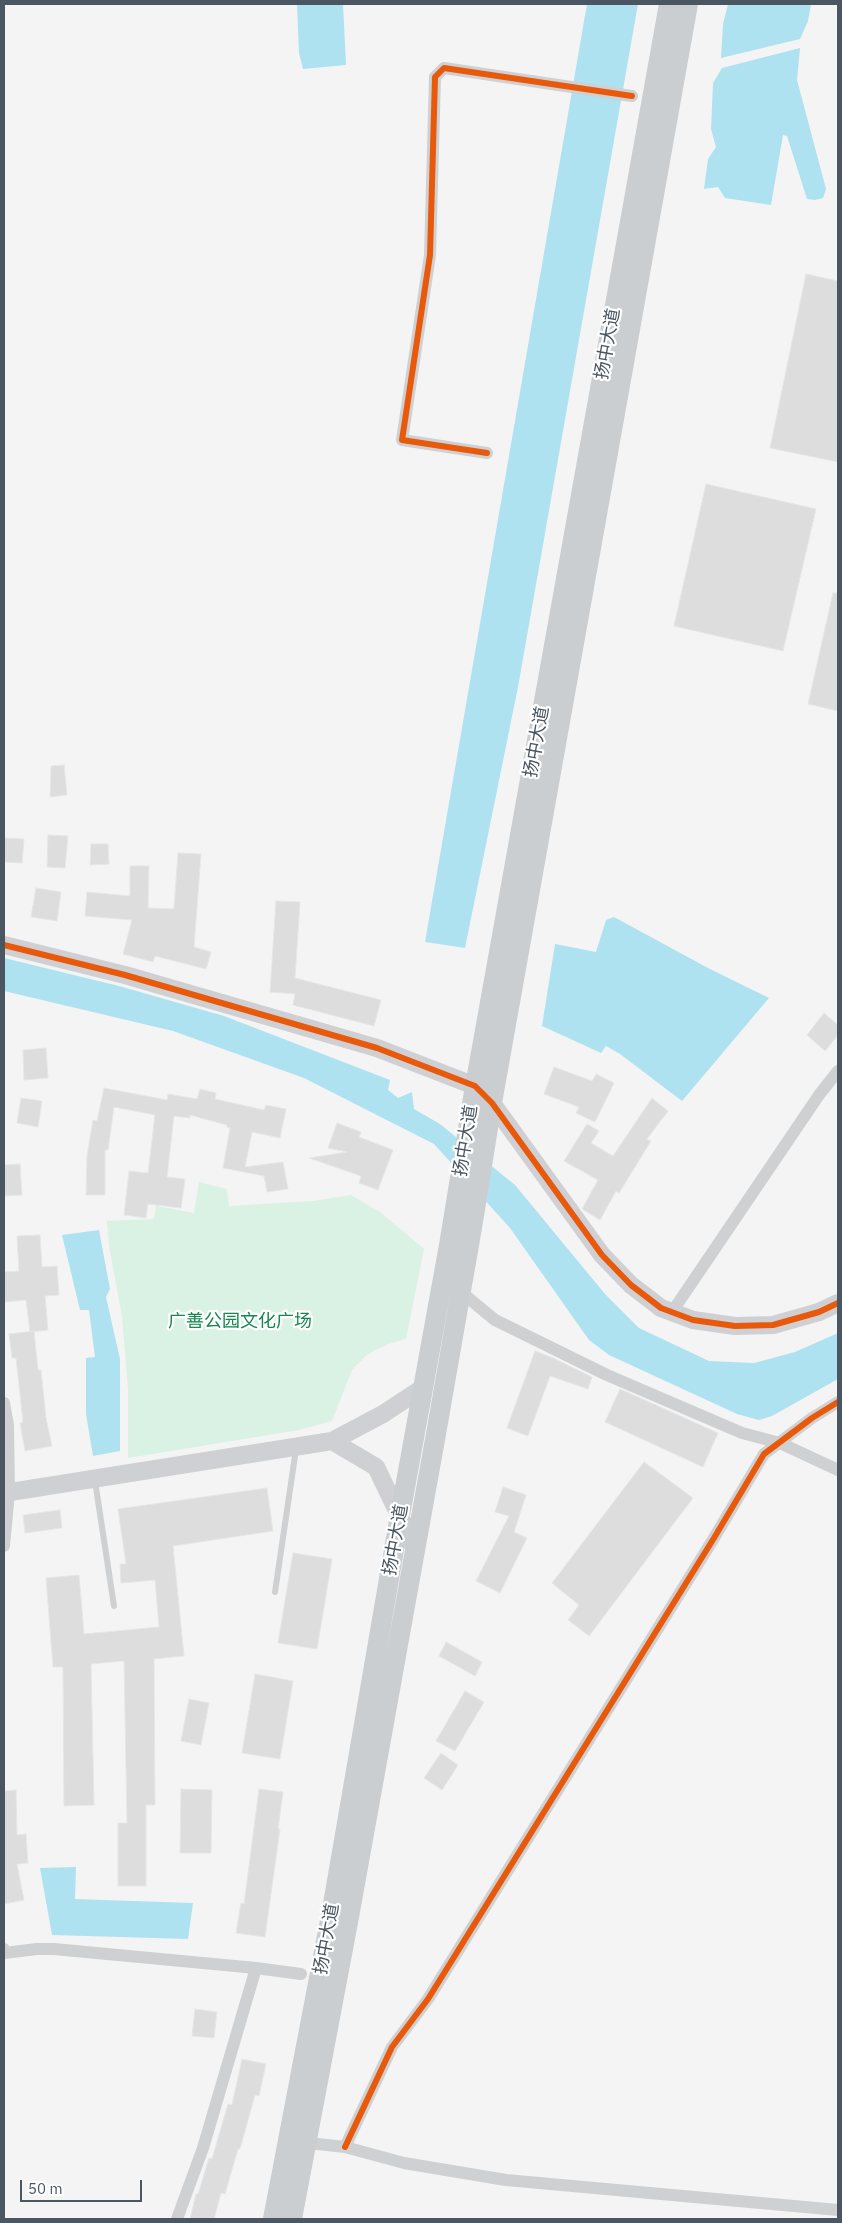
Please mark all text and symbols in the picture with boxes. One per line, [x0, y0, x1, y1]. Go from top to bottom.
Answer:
street label: 扬中大道 [591, 307, 625, 381]
street label: 扬中大道 [520, 705, 554, 779]
street label: 扬中大道 [450, 1104, 482, 1178]
park label: 广善公园文化广场 [168, 1311, 312, 1333]
street label: 扬中大道 [379, 1503, 413, 1577]
street label: 扬中大道 [310, 1902, 344, 1976]
scale bar [22, 2170, 145, 2202]
text: 50 m [28, 2179, 63, 2198]

